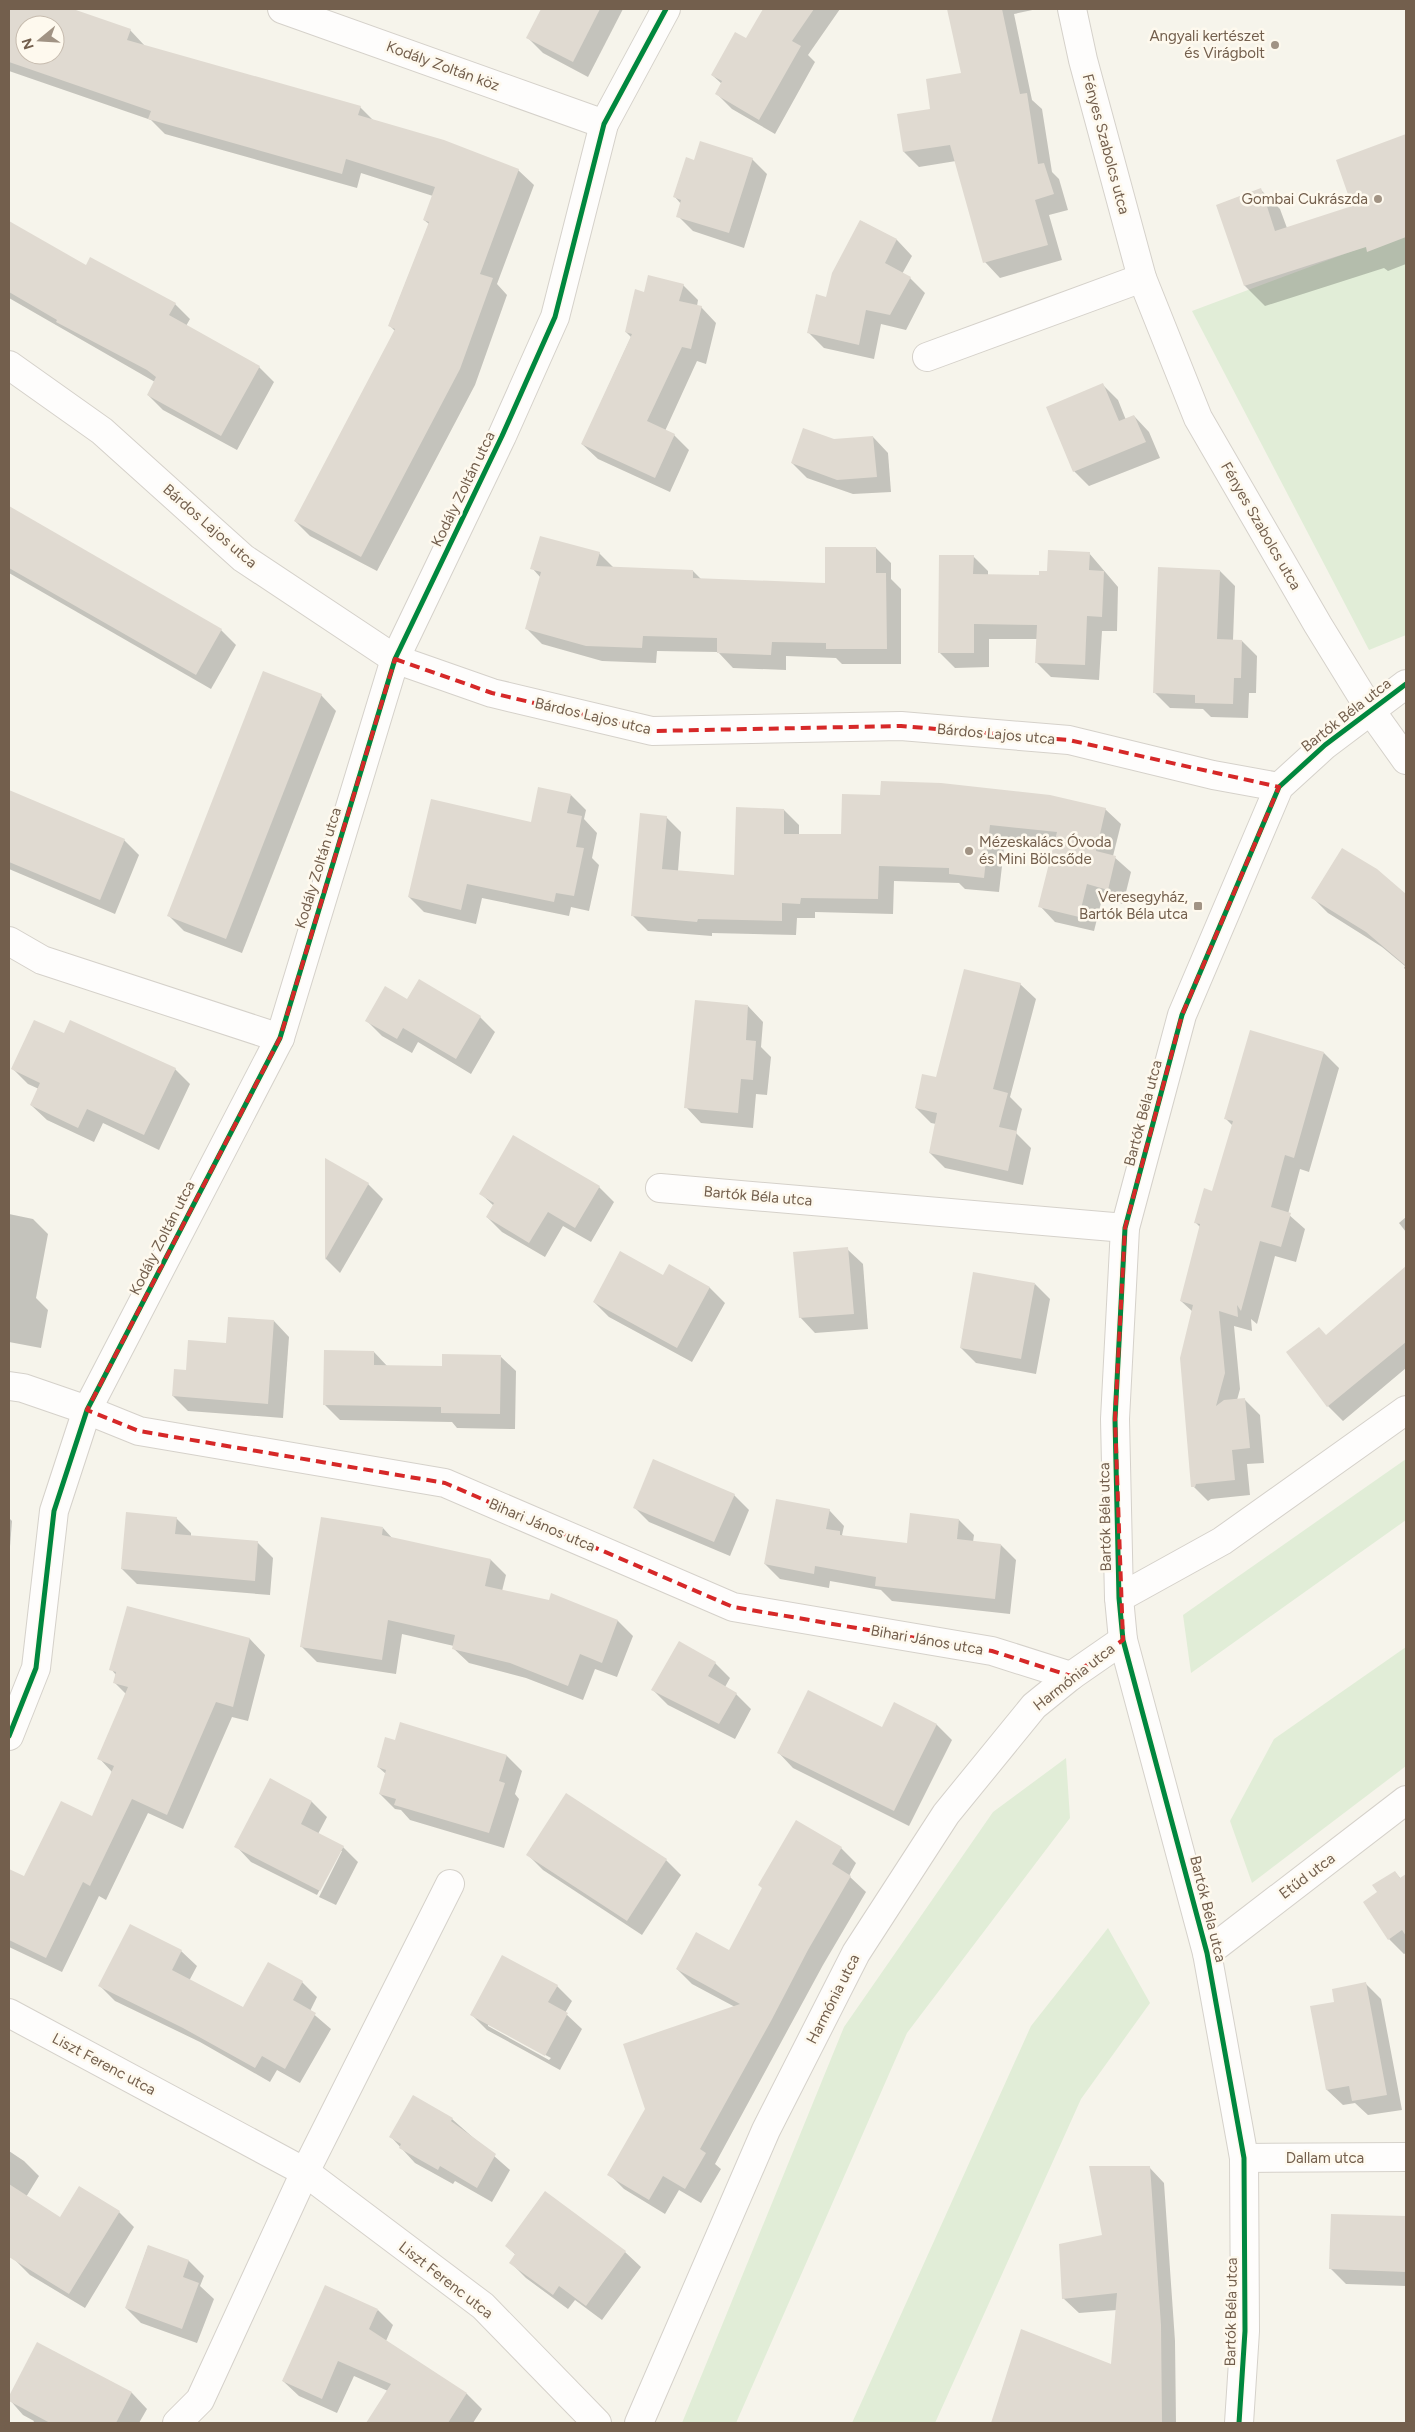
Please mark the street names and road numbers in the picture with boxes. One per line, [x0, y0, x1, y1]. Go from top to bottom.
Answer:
street label: Kodály Zoltán köz [384, 37, 502, 95]
street label: Fényes Szabolcs utca [1079, 72, 1133, 216]
street label: Kodály Zoltán utca [427, 429, 499, 549]
street label: Fényes Szabolcs utca [1217, 459, 1305, 593]
street label: Bárdos Lajos utca [159, 480, 261, 572]
street label: Bartók Béla utca [1298, 674, 1394, 756]
street label: Bárdos Lajos utca [533, 694, 653, 738]
street label: Bárdos Lajos utca [936, 720, 1056, 748]
street label: Kodály Zoltán utca [291, 805, 345, 931]
street label: Bartók Béla utca [1120, 1058, 1166, 1168]
street label: Kodály Zoltán utca [125, 1178, 199, 1298]
street label: Bartók Béla utca [703, 1182, 813, 1210]
street label: Bartók Béla utca [1095, 1462, 1115, 1572]
street label: Bihari János utca [486, 1494, 598, 1556]
street label: Bihari János utca [869, 1621, 985, 1659]
street label: Harmónia utca [1030, 1640, 1118, 1714]
street label: Etűd utca [1276, 1849, 1338, 1903]
street label: Bartók Béla utca [1186, 1854, 1230, 1964]
street label: Harmónia utca [803, 1951, 863, 2047]
street label: Liszt Ferenc utca [49, 2029, 159, 2099]
street label: Dallam utca [1286, 2149, 1364, 2167]
street label: Liszt Ferenc utca [395, 2238, 497, 2322]
street label: Bartók Béla utca [1221, 2257, 1241, 2367]

